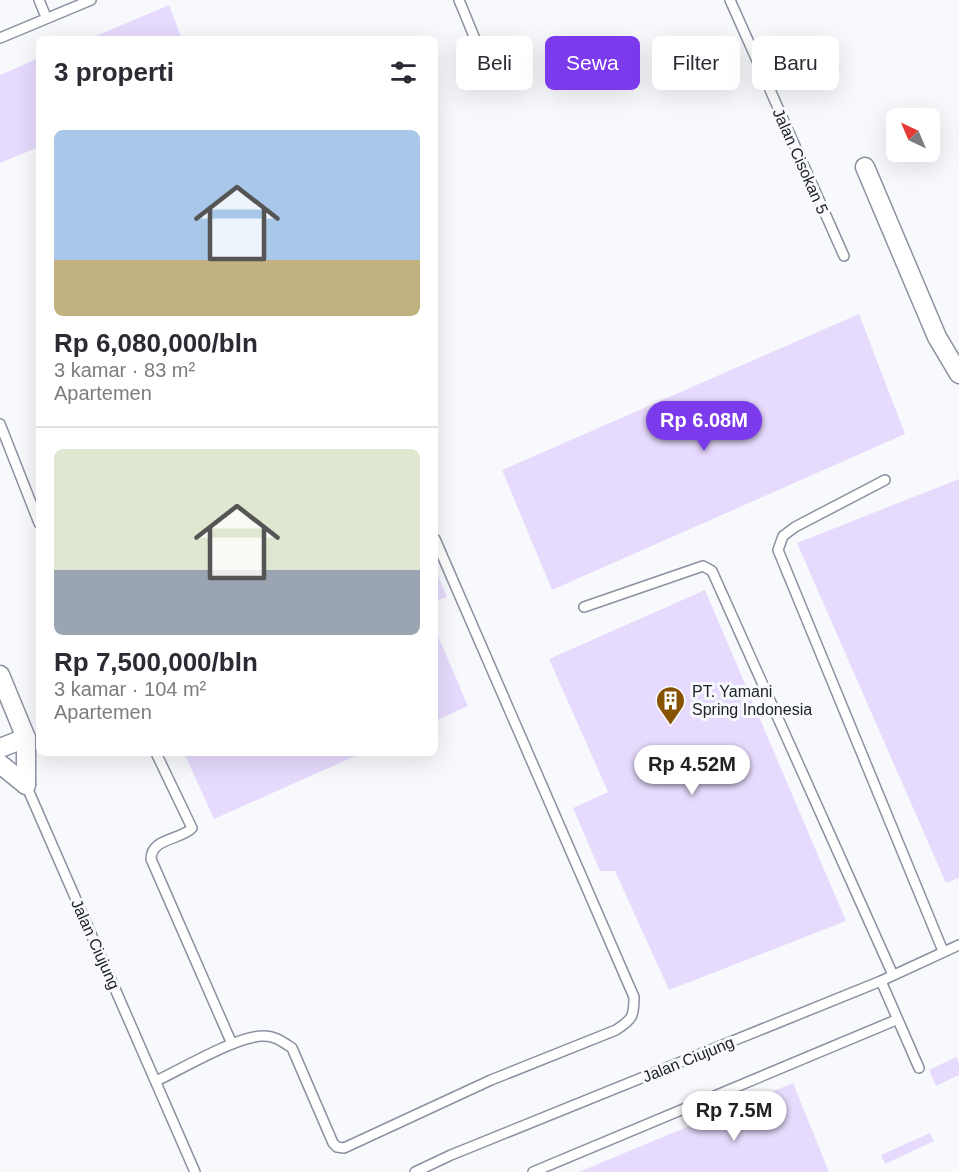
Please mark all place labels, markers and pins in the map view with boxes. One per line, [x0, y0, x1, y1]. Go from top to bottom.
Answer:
pin: Rp 6.08M [642, 401, 766, 452]
place label: PT. Yamani Spring Indonesia [692, 683, 812, 718]
building icon: PT. Yamani Spring Indonesia [655, 684, 687, 726]
pin: Rp 4.52M [630, 745, 754, 796]
pin: Rp 7.5M [679, 1091, 789, 1142]

